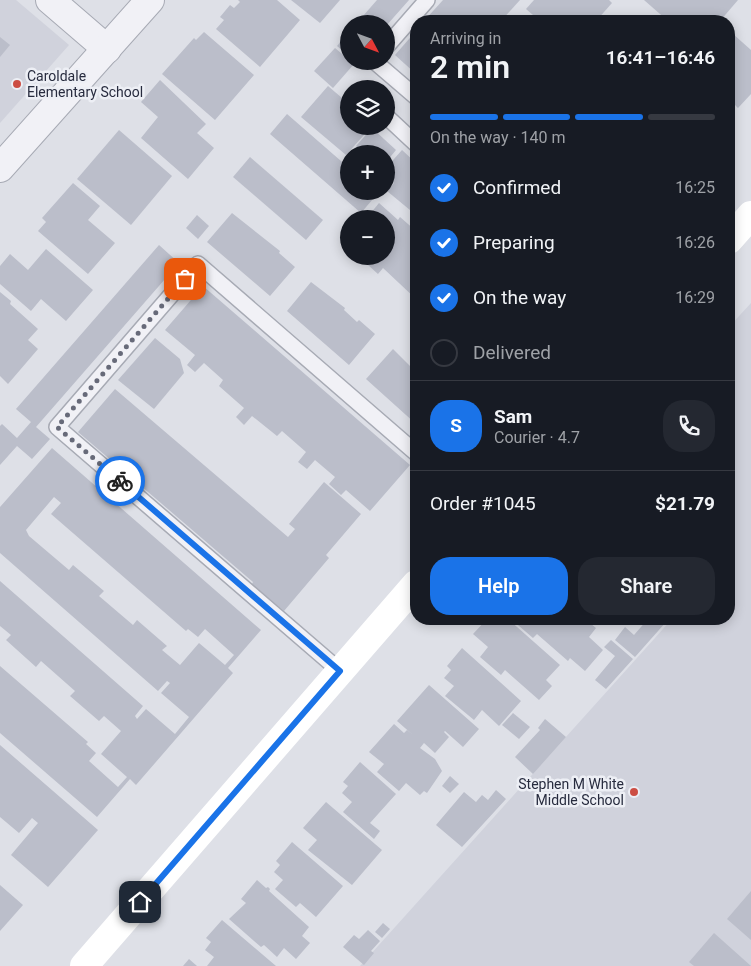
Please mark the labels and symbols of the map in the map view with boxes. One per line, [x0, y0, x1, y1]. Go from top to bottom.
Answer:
north arrow [340, 15, 395, 70]
place label: Caroldale Elementary School [27, 68, 143, 100]
marker: Caroldale Elementary School [11, 78, 23, 90]
pin [164, 258, 206, 300]
courier [95, 456, 145, 506]
place label: Stephen M White Middle School [518, 776, 624, 808]
marker: Stephen M White Middle School [628, 786, 640, 798]
pin [119, 881, 161, 923]

